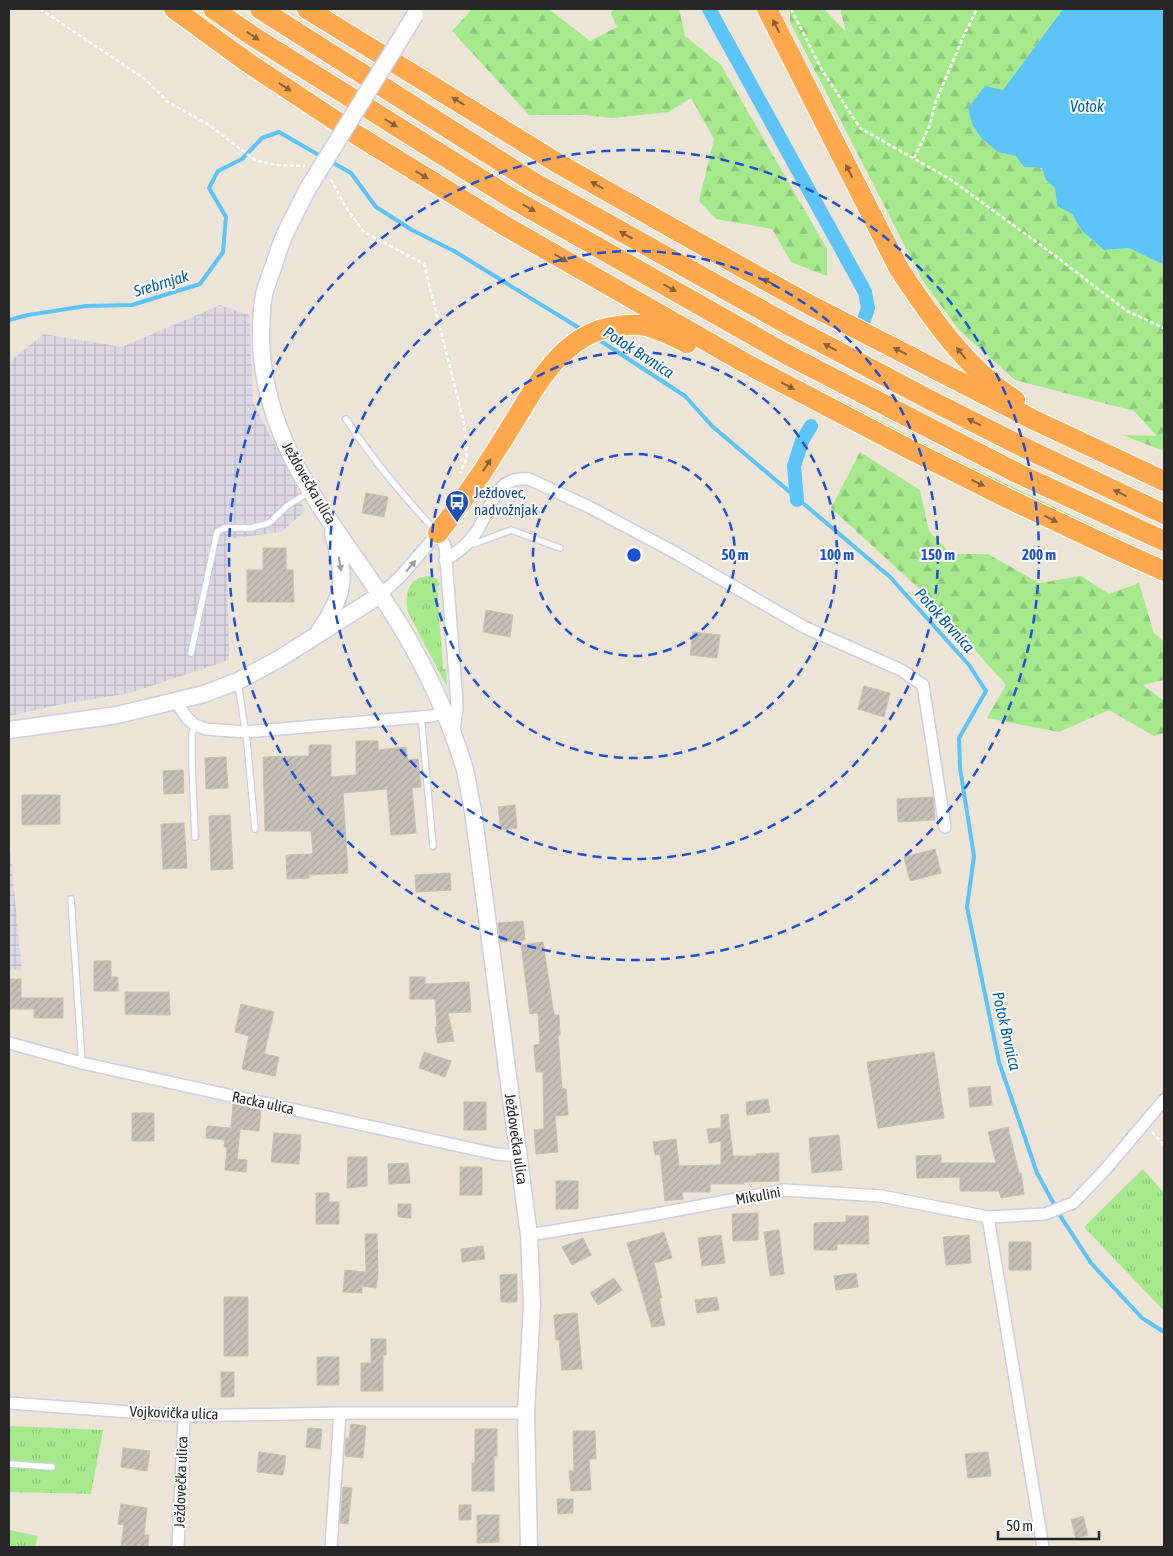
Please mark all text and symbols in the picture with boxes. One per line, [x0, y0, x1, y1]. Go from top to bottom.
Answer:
one-way arrow [771, 18, 780, 33]
one-way arrow [246, 32, 260, 41]
one-way arrow [278, 83, 292, 92]
one-way arrow [451, 97, 464, 106]
water label: Votok [1070, 97, 1105, 115]
one-way arrow [384, 118, 397, 127]
one-way arrow [845, 163, 853, 178]
one-way arrow [415, 170, 428, 180]
one-way arrow [589, 181, 604, 189]
one-way arrow [522, 204, 535, 213]
one-way arrow [620, 230, 633, 239]
one-way arrow [555, 254, 568, 263]
water label: Srebrnjak [130, 266, 192, 301]
one-way arrow [761, 278, 776, 286]
one-way arrow [663, 284, 677, 293]
water label: Potok Brvnica [601, 323, 678, 382]
one-way arrow [822, 343, 837, 351]
one-way arrow [893, 347, 907, 355]
one-way arrow [956, 347, 967, 360]
one-way arrow [780, 382, 795, 390]
one-way arrow [967, 418, 981, 426]
street label: Ježdovečka ulica [279, 439, 340, 527]
one-way arrow [482, 459, 492, 472]
one-way arrow [971, 479, 985, 487]
place label: Ježdovec, nadvožnjak [474, 484, 538, 518]
bus stop icon: Ježdovec, nadvožnjak [444, 489, 470, 523]
one-way arrow [1113, 489, 1127, 497]
one-way arrow [1044, 515, 1058, 523]
centre of rings [625, 546, 643, 564]
text: 50 m [722, 546, 749, 563]
text: 100 m [820, 546, 854, 563]
text: 150 m [921, 546, 955, 563]
text: 200 m [1022, 546, 1056, 563]
one-way arrow [336, 556, 344, 572]
one-way arrow [405, 559, 416, 572]
water label: Potok Brvnica [912, 584, 979, 656]
water label: Potok Brvnica [989, 990, 1025, 1073]
street label: Racka ulica [231, 1088, 296, 1117]
street label: Ježdovečka ulica [502, 1092, 531, 1186]
street label: Mikulini [734, 1183, 782, 1208]
street label: Vojkovička ulica [129, 1402, 219, 1423]
street label: Ježdovečka ulica [170, 1436, 191, 1528]
scale bar [998, 1508, 1099, 1540]
text: 50 m [1006, 1517, 1033, 1534]

